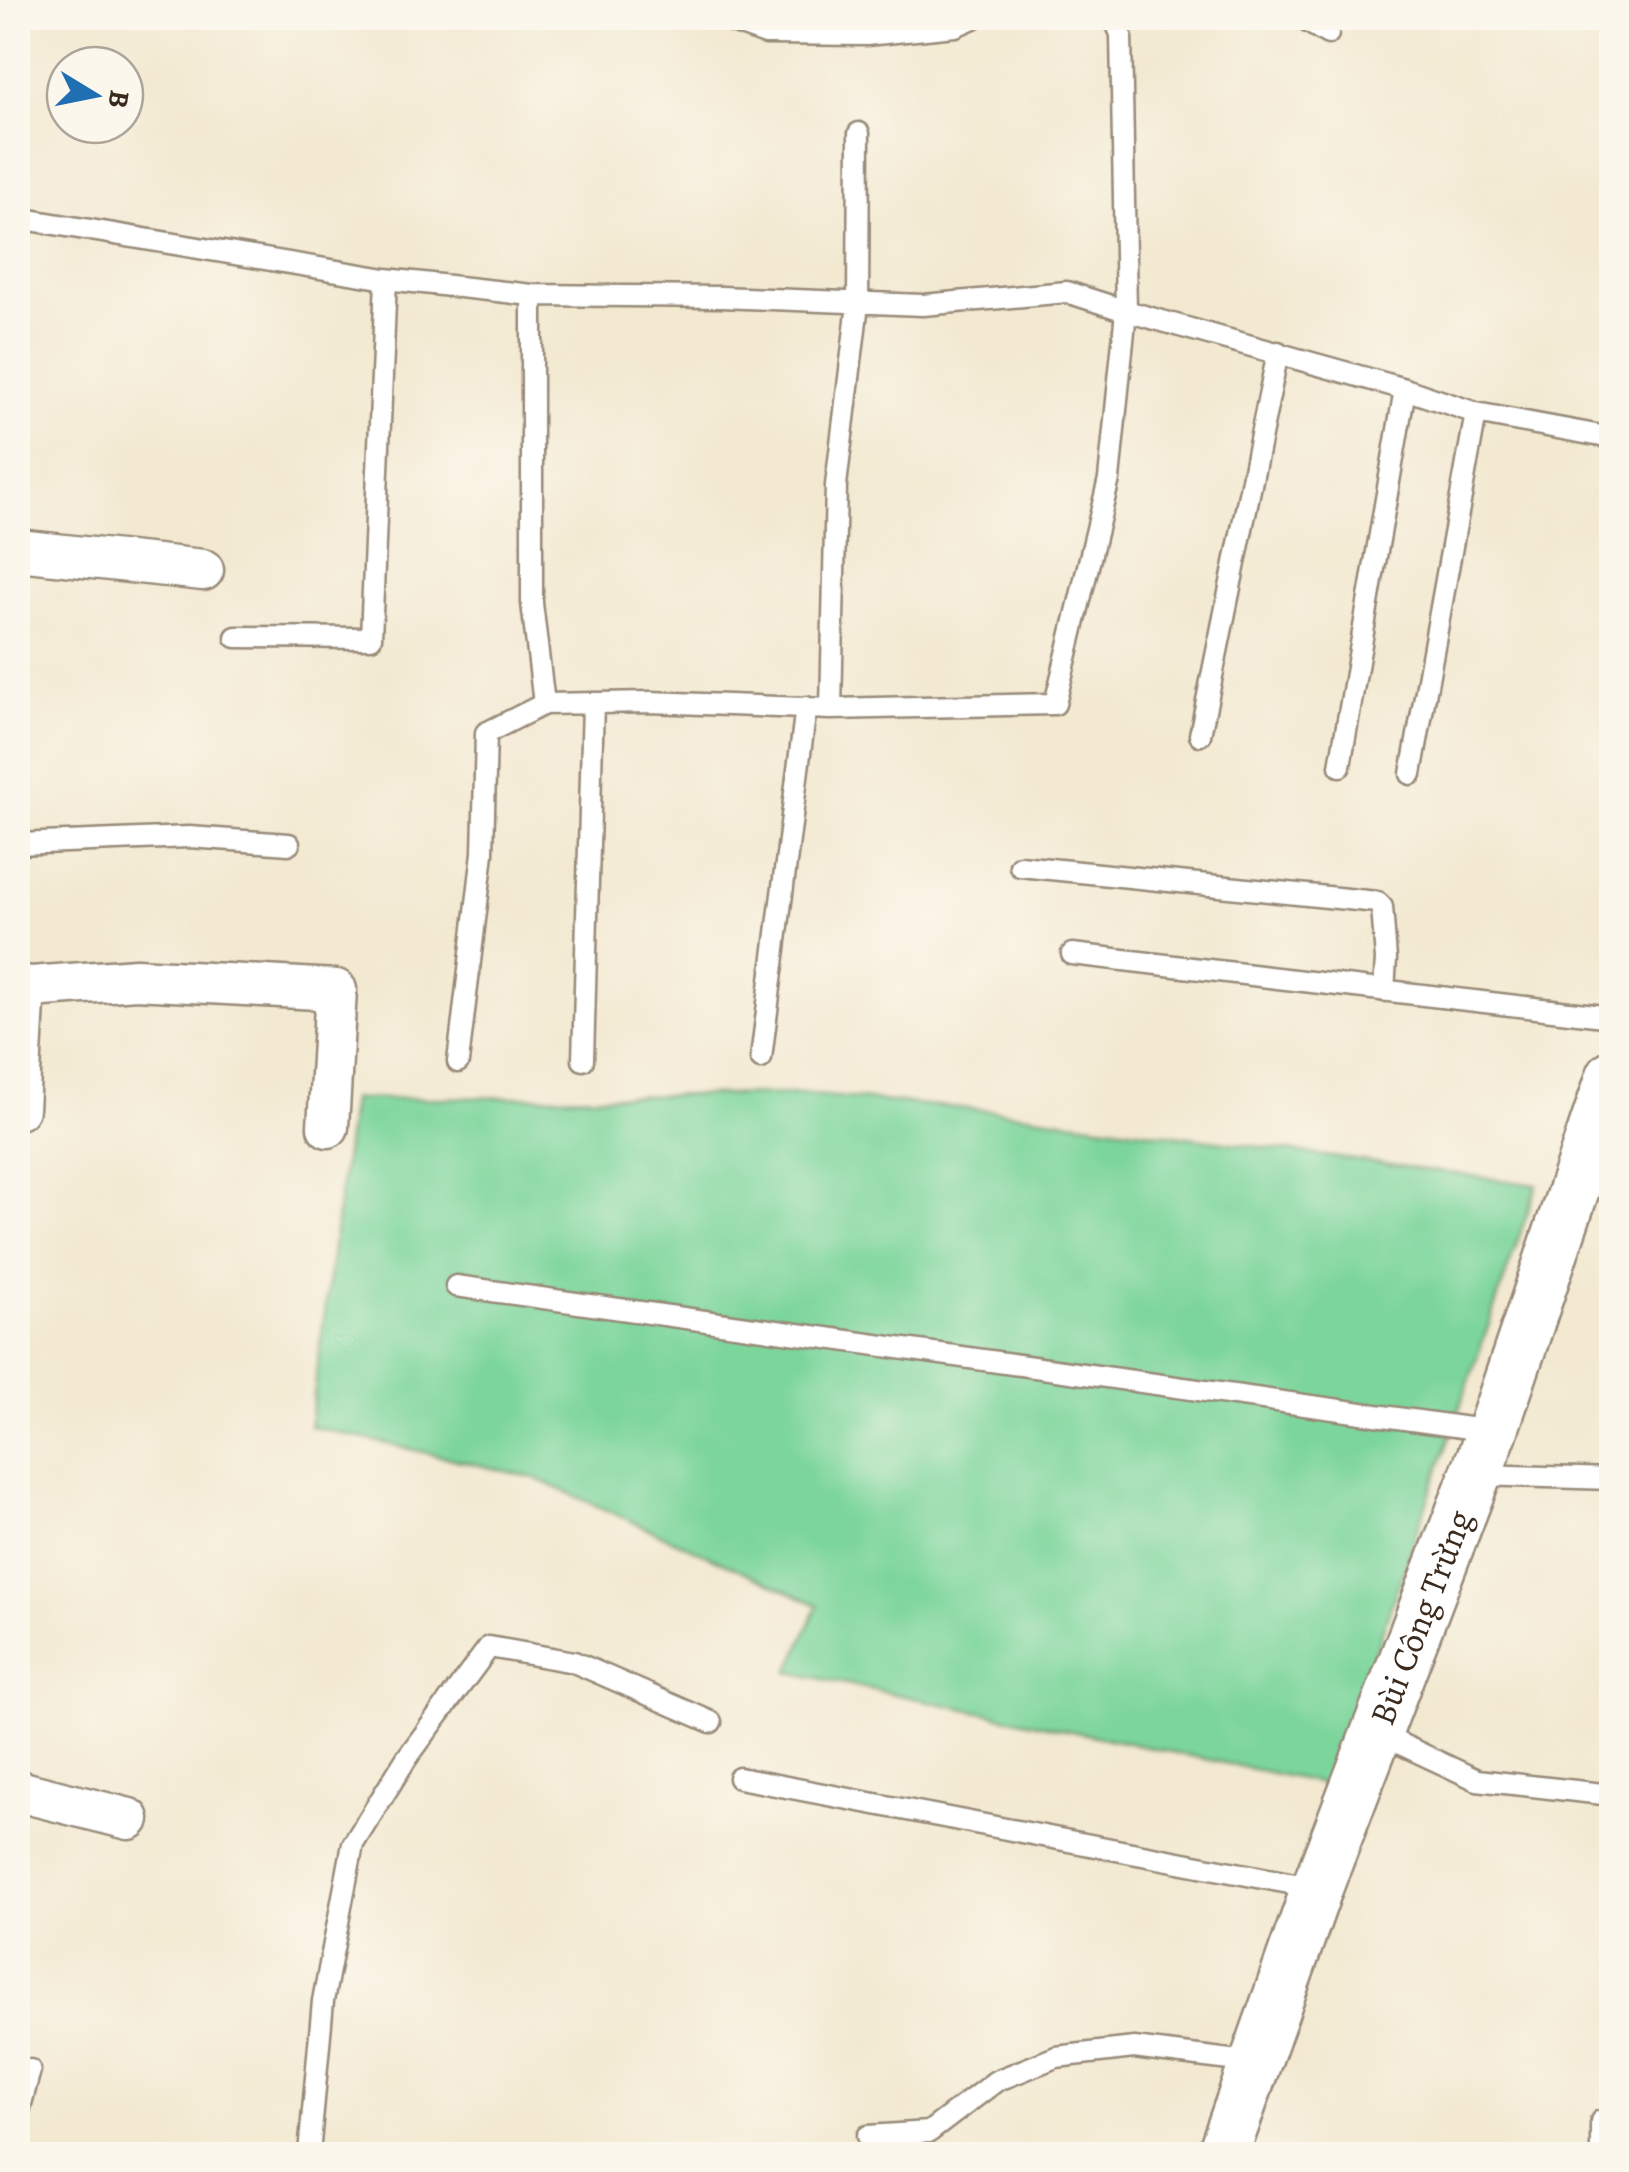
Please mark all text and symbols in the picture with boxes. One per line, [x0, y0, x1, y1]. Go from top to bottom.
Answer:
north arrow [45, 45, 145, 145]
text: B [98, 87, 139, 111]
street label: Bùi Công Trừng [1358, 1503, 1484, 1732]

